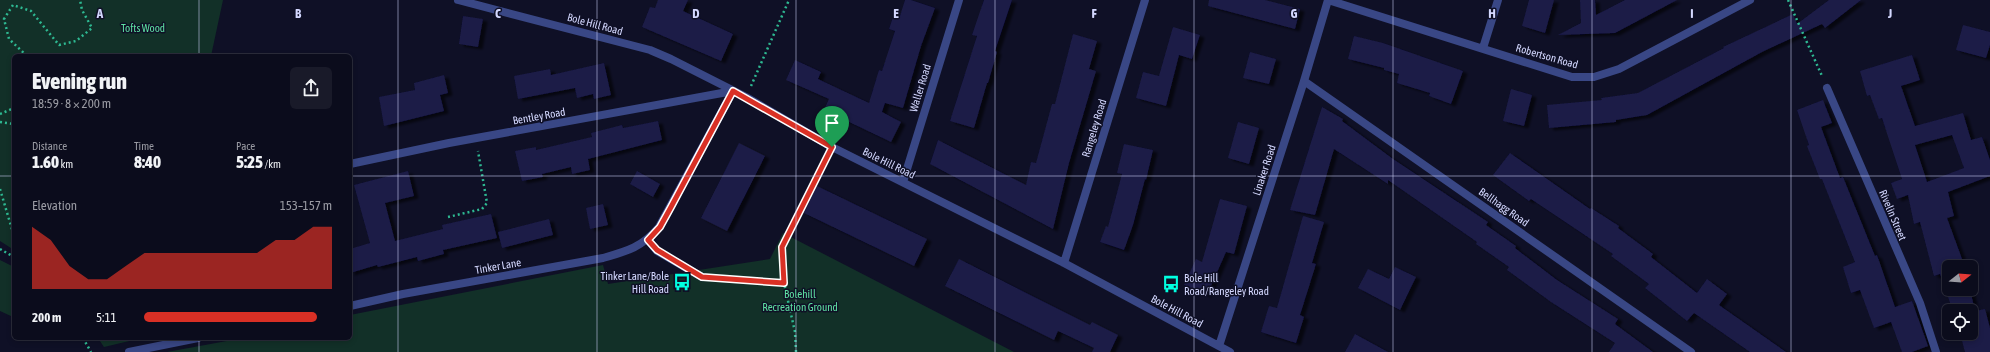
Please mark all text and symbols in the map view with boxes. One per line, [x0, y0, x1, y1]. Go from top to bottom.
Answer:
text: A [96, 6, 104, 21]
text: B [295, 6, 302, 21]
text: C [495, 6, 501, 21]
text: D [692, 6, 700, 21]
text: E [893, 6, 899, 21]
text: F [1091, 6, 1097, 21]
text: G [1291, 6, 1298, 21]
text: H [1488, 6, 1496, 21]
text: I [1690, 6, 1694, 21]
text: J [1887, 6, 1892, 21]
street label: Bole Hill Road [566, 11, 624, 37]
park label: Tofts Wood [121, 22, 165, 34]
street label: Robertson Road [1515, 41, 1579, 71]
street label: Waller Road [907, 63, 933, 113]
button: share [290, 67, 332, 109]
text: Evening run [32, 68, 127, 94]
text: 18:59 · 8 × 200 m [32, 96, 111, 111]
street label: Rangeley Road [1079, 97, 1109, 159]
street label: Bentley Road [512, 105, 566, 127]
pin [815, 106, 849, 147]
icon: arrive [821, 112, 843, 134]
text: Distance [32, 140, 67, 152]
text: Time [134, 140, 154, 152]
text: Pace [236, 140, 255, 152]
street label: Linaker Road [1250, 143, 1278, 197]
street label: Bole Hill Road [861, 145, 917, 181]
text: 1.60 [32, 152, 59, 172]
text: 8:40 [134, 152, 161, 172]
text: 5:25 [236, 152, 263, 172]
text: km [59, 158, 73, 170]
text: /km [263, 158, 281, 170]
street label: Bellhagg Road [1477, 185, 1531, 229]
street label: Rivelin Street [1877, 188, 1909, 242]
text: Elevation [32, 198, 77, 213]
text: 153–157 m [280, 198, 332, 213]
street label: Tinker Lane [474, 256, 522, 276]
north arrow [1942, 260, 1978, 296]
map controls [1942, 260, 1978, 340]
place label: Tinker Lane/Bole Hill Road [601, 270, 669, 295]
bus stop icon: Tinker Lane/Bole Hill Road [672, 272, 692, 292]
place label: Bole Hill Road/Rangeley Road [1184, 272, 1269, 297]
bus stop icon: Bole Hill Road/Rangeley Road [1161, 274, 1181, 294]
park label: Bolehill Recreation Ground [762, 288, 838, 313]
street label: Bole Hill Road [1149, 292, 1205, 330]
button: locate [1942, 304, 1978, 340]
text: 200 m [32, 310, 61, 325]
text: 5:11 [96, 310, 117, 325]

